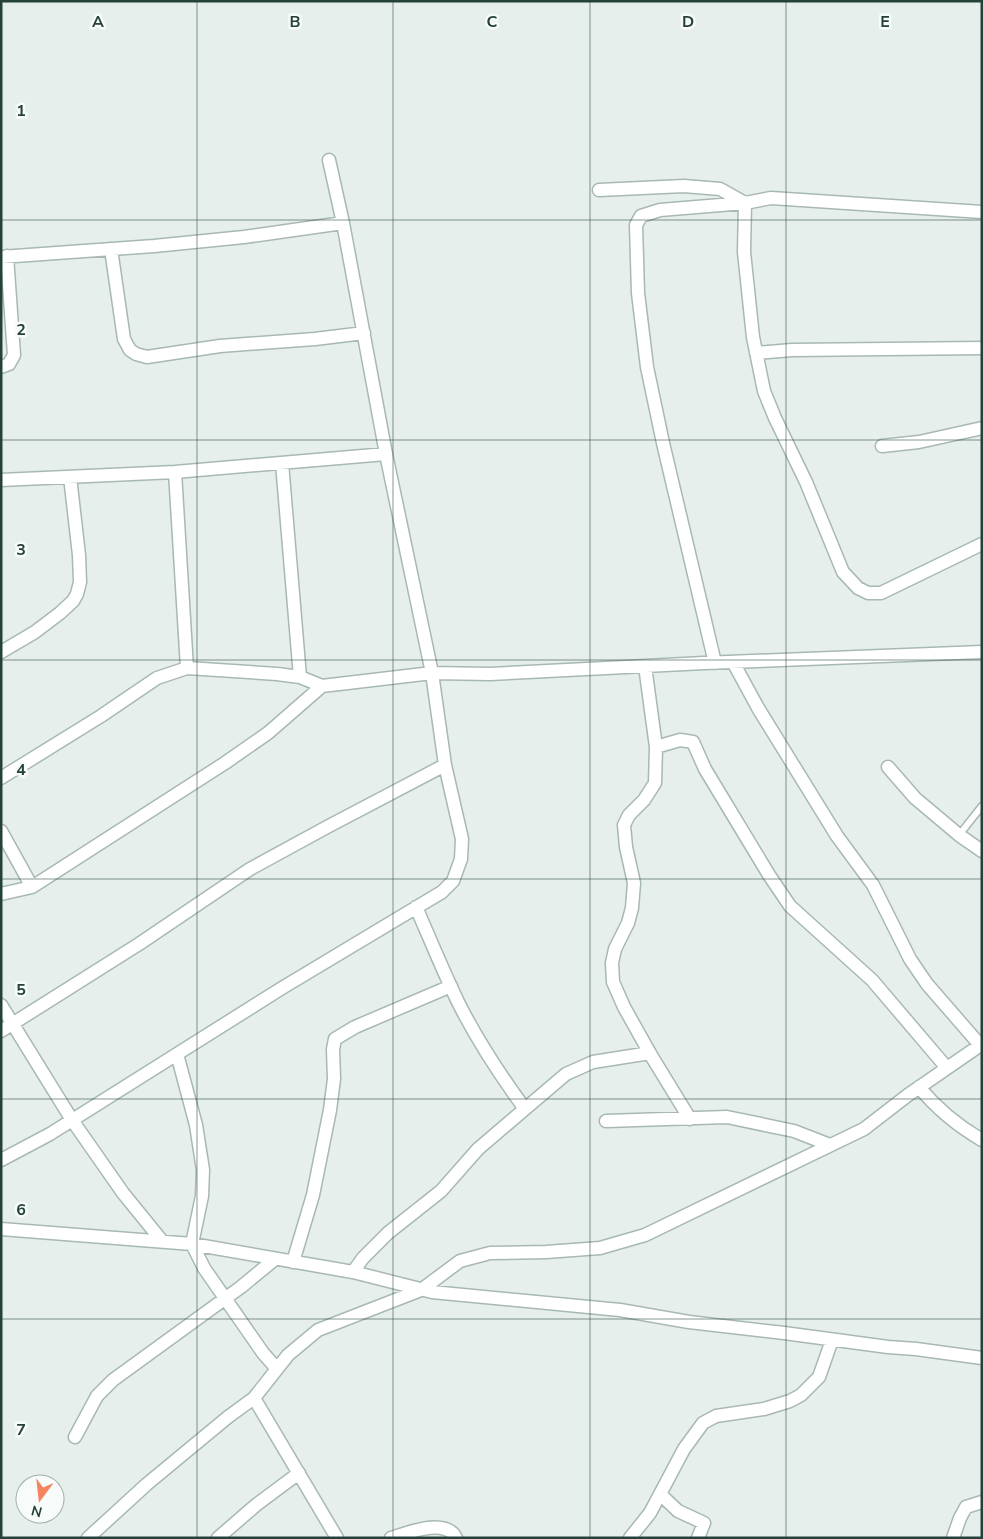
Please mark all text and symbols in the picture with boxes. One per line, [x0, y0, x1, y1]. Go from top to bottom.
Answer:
text: A [92, 11, 104, 33]
text: B [289, 11, 301, 33]
text: C [487, 11, 498, 33]
text: D [682, 11, 694, 33]
text: E [880, 11, 890, 33]
text: 1 [16, 100, 26, 122]
text: 2 [16, 319, 26, 341]
text: 3 [16, 539, 26, 561]
text: 4 [16, 759, 26, 781]
text: 5 [16, 979, 26, 1001]
text: 6 [16, 1199, 26, 1221]
text: 7 [16, 1419, 26, 1441]
north arrow [15, 1474, 65, 1524]
text: N [29, 1501, 44, 1522]

